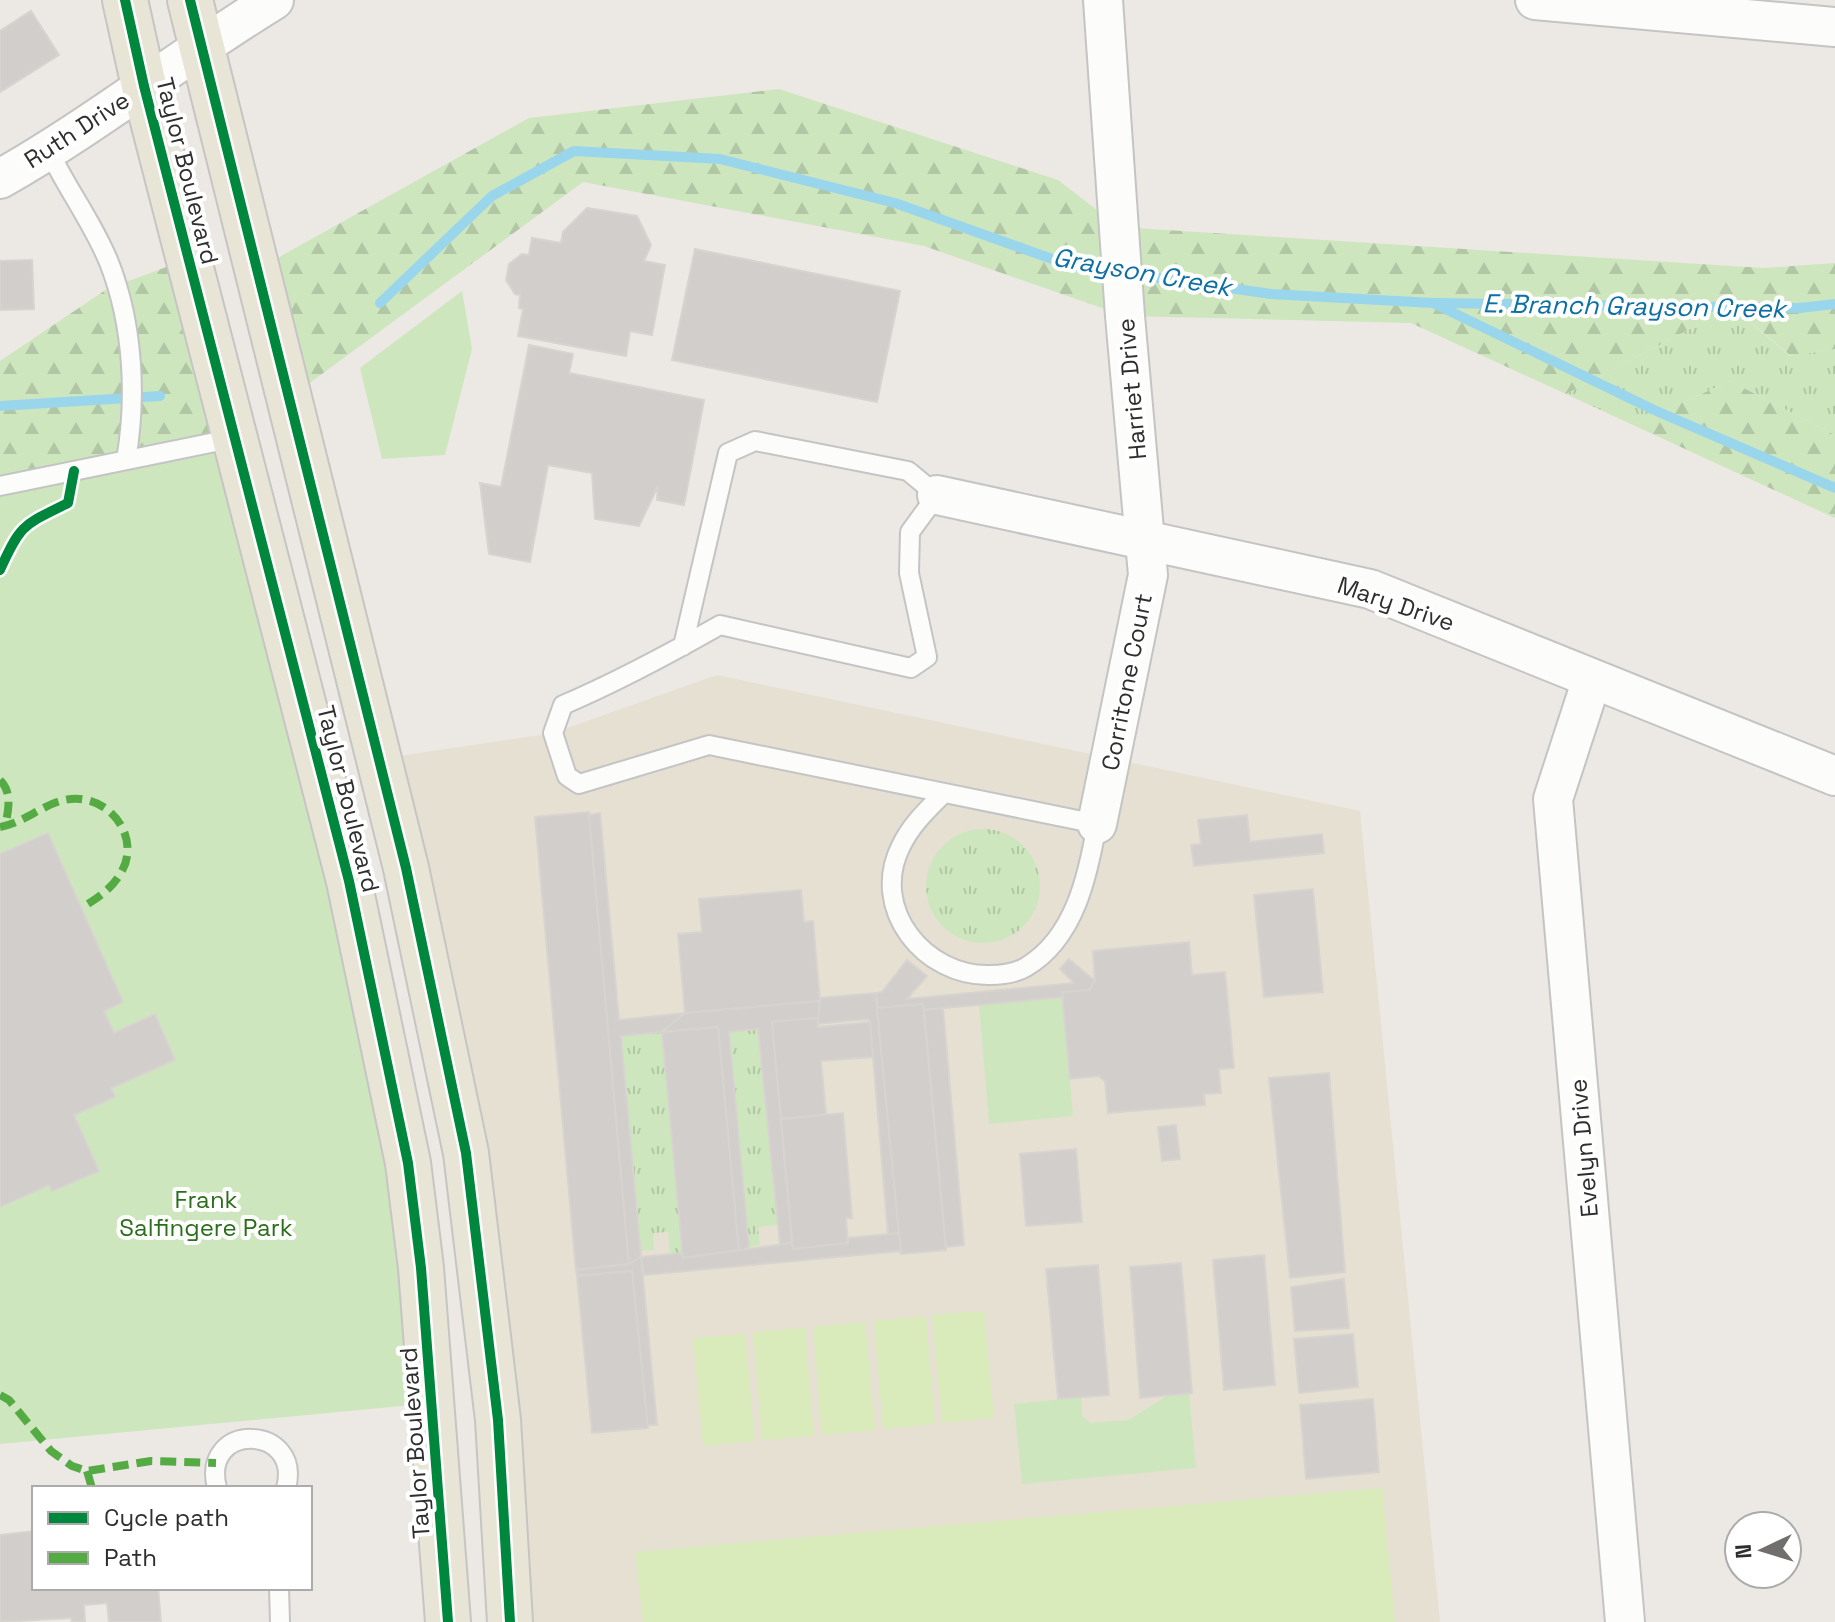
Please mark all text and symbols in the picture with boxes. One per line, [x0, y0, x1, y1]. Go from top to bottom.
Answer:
street label: Taylor Boulevard [149, 74, 226, 268]
street label: Ruth Drive [18, 84, 135, 175]
water label: Grayson Creek [1050, 240, 1237, 305]
water label: E. Branch Grayson Creek [1482, 286, 1789, 326]
street label: Harriet Drive [1110, 317, 1153, 461]
street label: Mary Drive [1333, 569, 1459, 638]
street label: Corritone Court [1094, 591, 1159, 773]
street label: Taylor Boulevard [310, 702, 387, 896]
street label: Evelyn Drive [1562, 1077, 1605, 1219]
park label: Frank Salfingere Park [119, 1184, 293, 1243]
street label: Taylor Boulevard [392, 1346, 437, 1540]
legend [32, 1486, 312, 1590]
text: Cycle path [104, 1502, 229, 1533]
north arrow [1723, 1510, 1803, 1590]
text: Path [104, 1542, 157, 1573]
text: N [1729, 1543, 1758, 1560]

